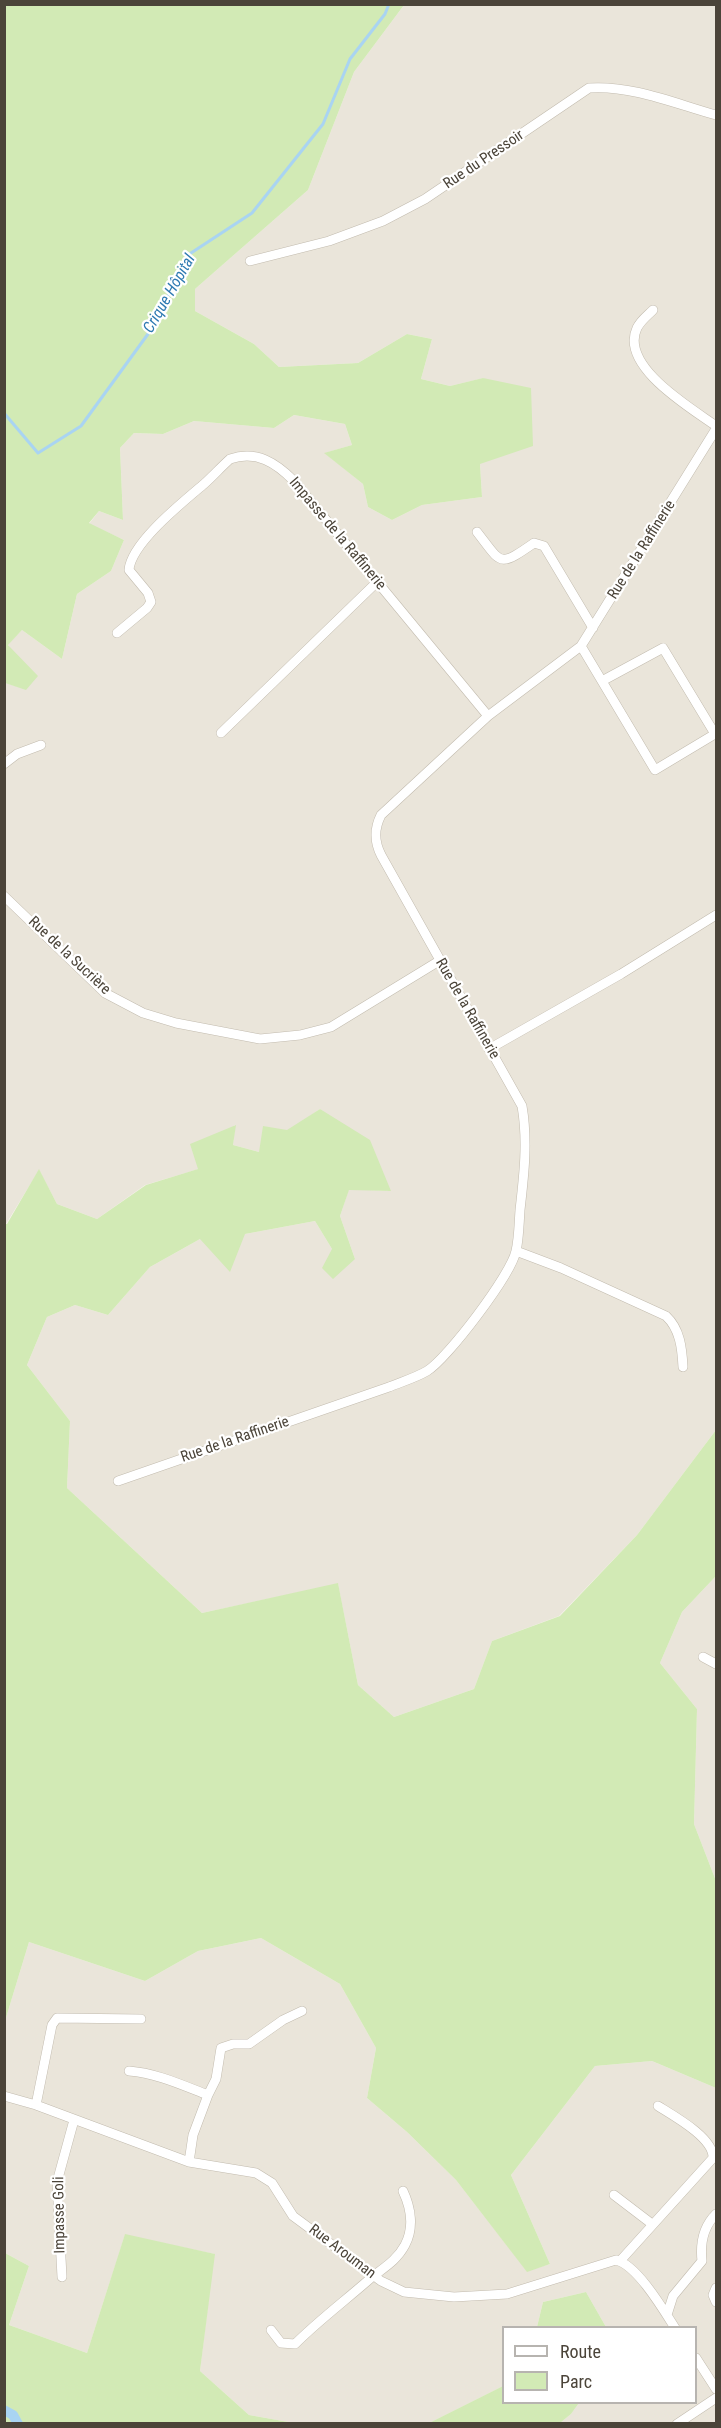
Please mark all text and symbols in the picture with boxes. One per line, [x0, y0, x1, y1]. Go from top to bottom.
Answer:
street label: Rue du Pressoir [440, 127, 528, 193]
water label: Crique Hôpital [140, 251, 200, 337]
street label: Impasse de la Raffinerie [285, 474, 389, 594]
street label: Rue de la Raffinerie [604, 497, 680, 603]
street label: Rue de la Sucrière [24, 913, 114, 999]
street label: Rue de la Raffinerie [431, 955, 503, 1063]
street label: Rue de la Raffinerie [178, 1413, 292, 1467]
street label: Impasse Goli [50, 2176, 70, 2254]
street label: Rue Arouman [305, 2221, 379, 2283]
legend [502, 2326, 697, 2404]
text: Route [560, 2341, 601, 2362]
text: Parc [560, 2371, 592, 2392]

